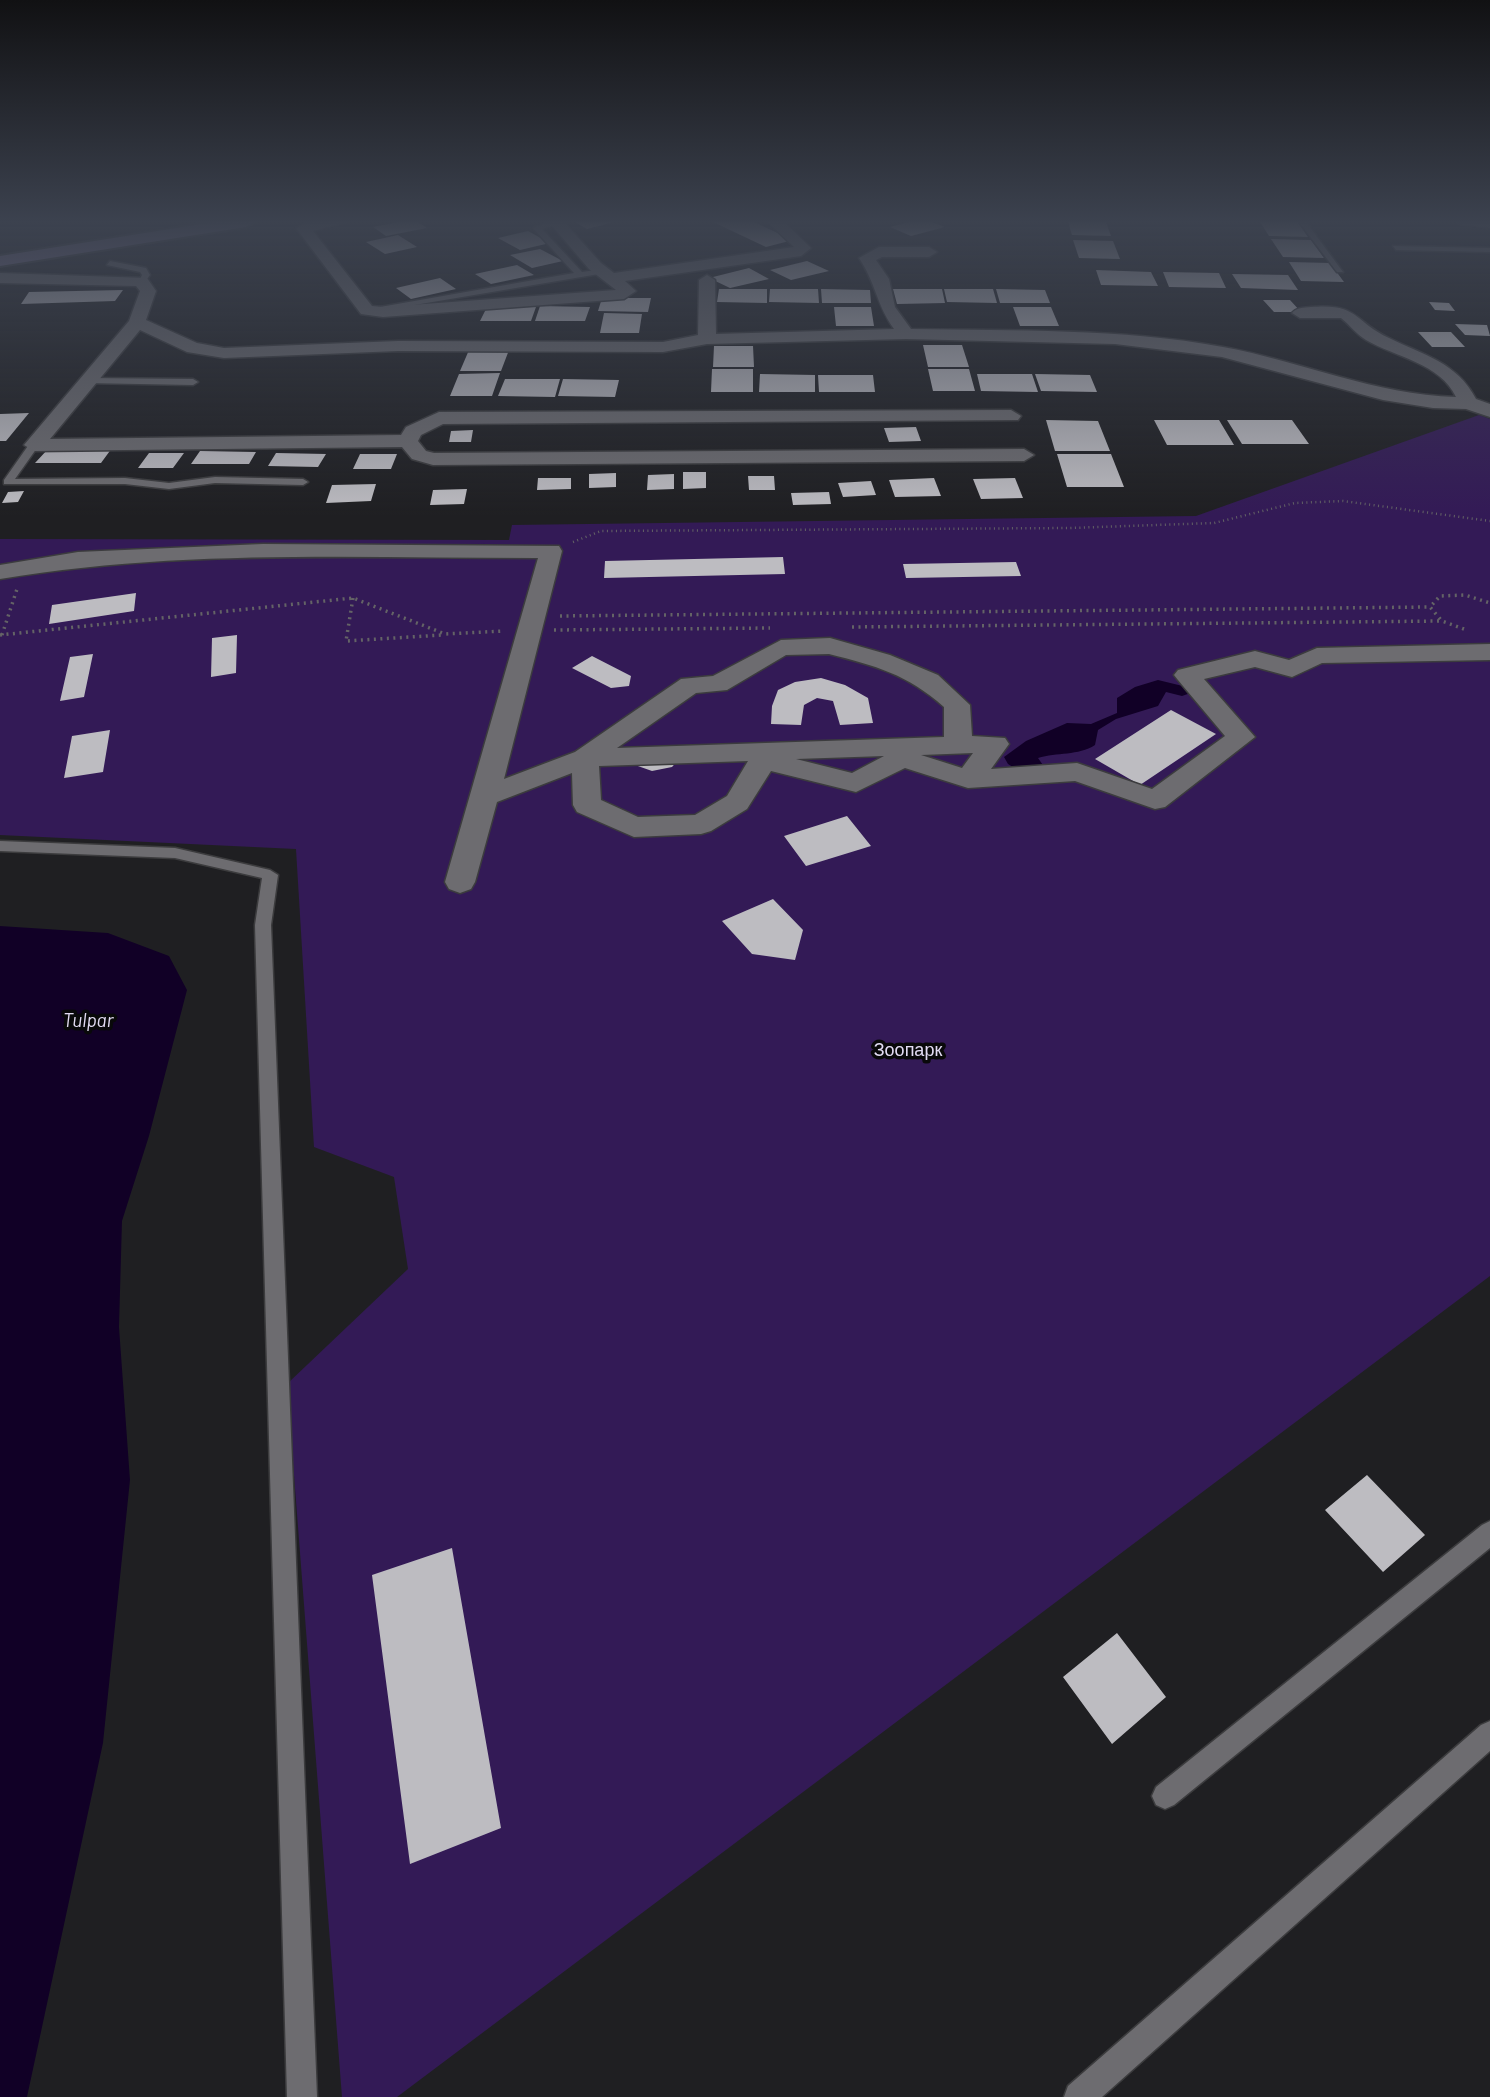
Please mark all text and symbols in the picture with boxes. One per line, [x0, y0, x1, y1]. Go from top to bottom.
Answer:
water label: Tulpar [63, 1010, 113, 1032]
park label: Зоопарк [874, 1039, 942, 1061]

